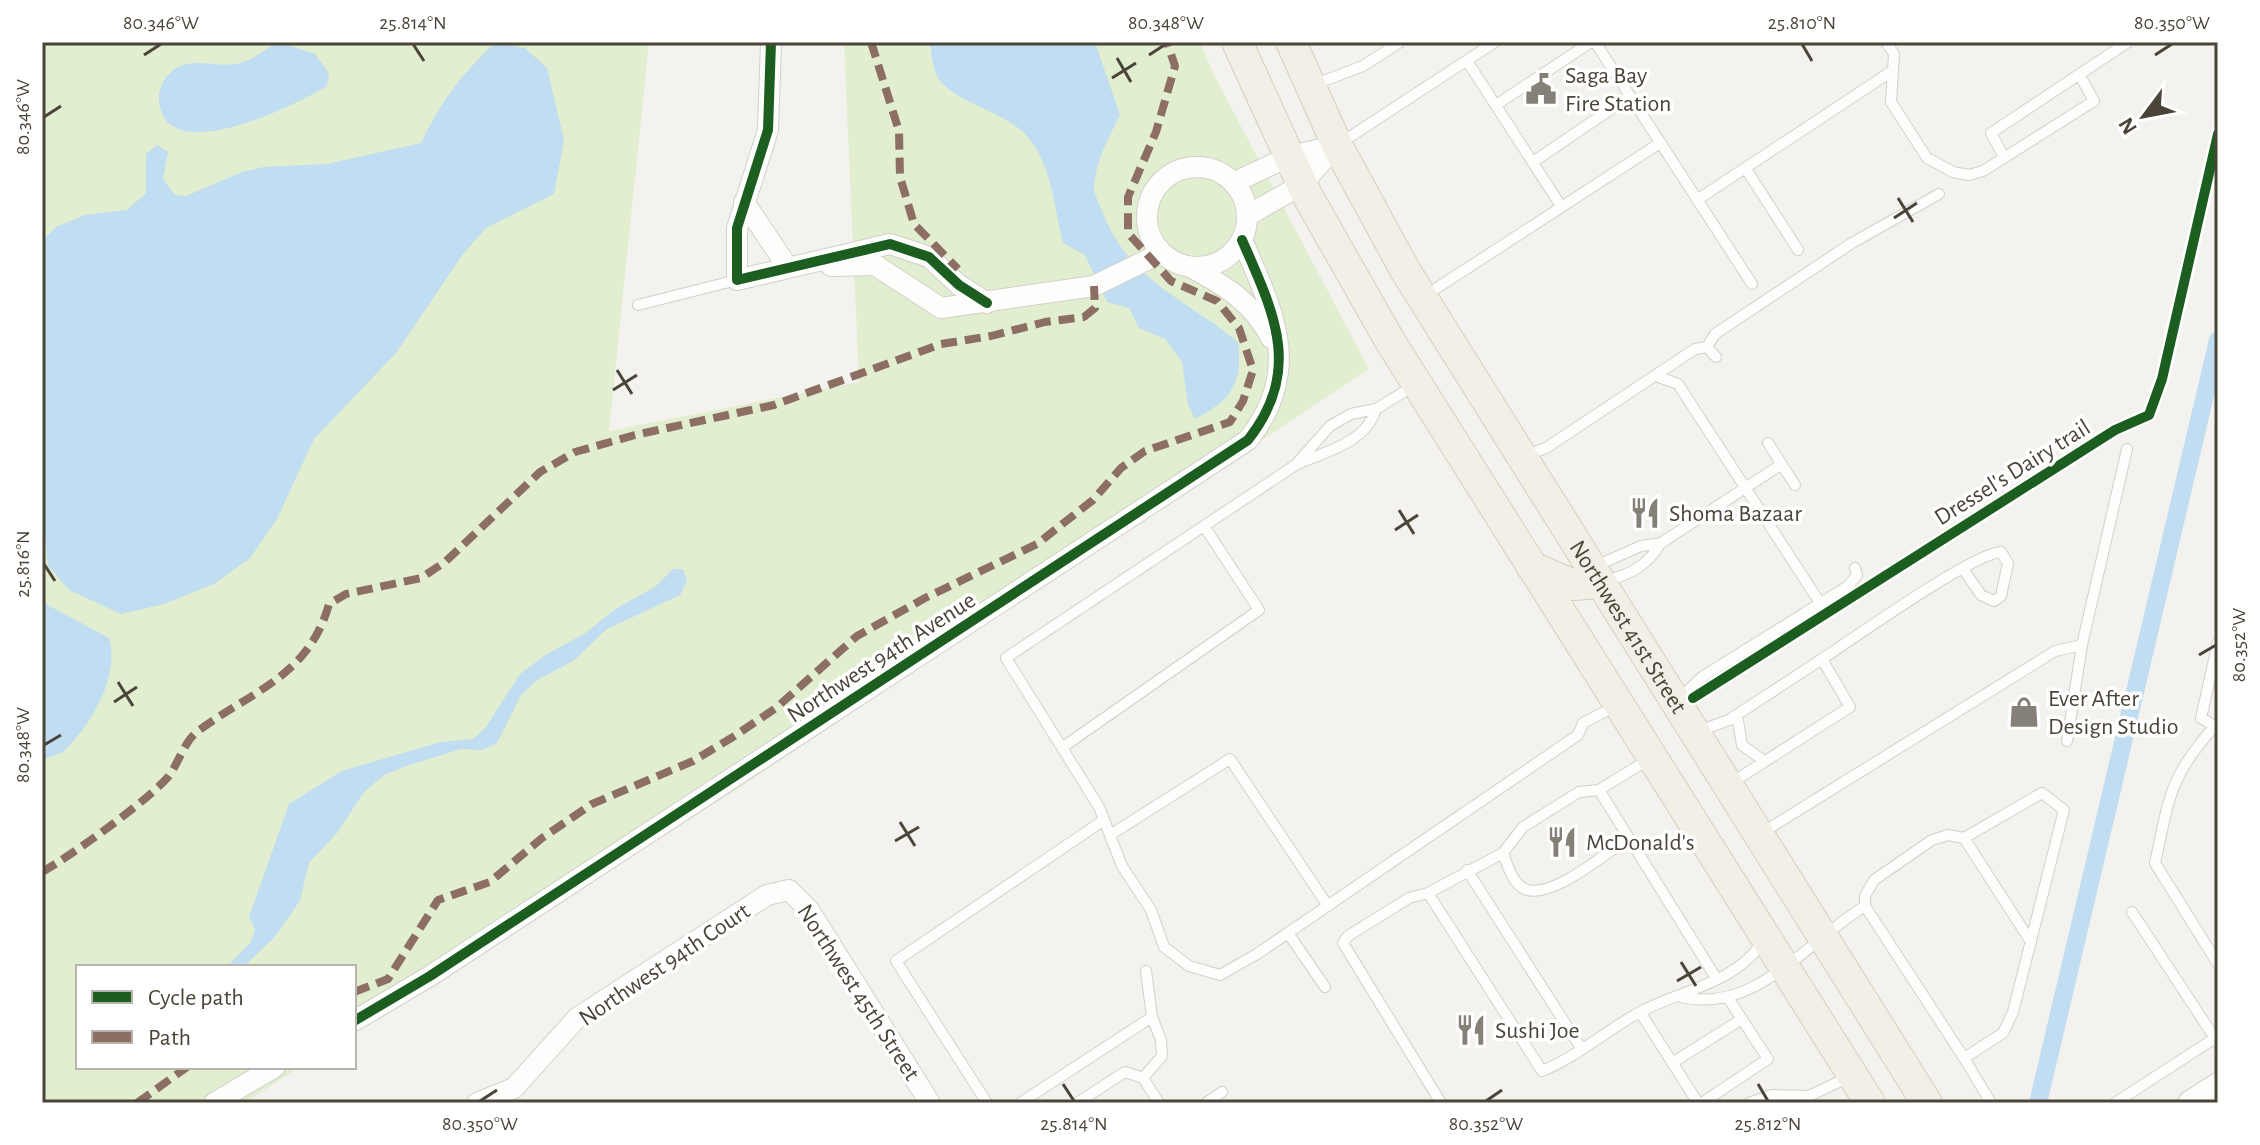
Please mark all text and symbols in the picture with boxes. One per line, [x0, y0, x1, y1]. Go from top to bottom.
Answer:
text: 80.346°W [123, 13, 199, 33]
text: 25.814°N [379, 13, 447, 33]
text: 80.348°W [1128, 13, 1204, 33]
text: 25.810°N [1768, 13, 1836, 33]
text: 80.350°W [2134, 13, 2210, 33]
place label: Saga Bay Fire Station [1565, 64, 1671, 116]
public building icon: Saga Bay Fire Station [1524, 72, 1558, 106]
north arrow [2104, 76, 2184, 156]
text: 80.346°W [13, 79, 33, 155]
text: N [2115, 114, 2141, 138]
street label: Dressel's Dairy trail [1930, 415, 2095, 530]
restaurant icon: Shoma Bazaar [1628, 496, 1662, 530]
place label: Shoma Bazaar [1669, 502, 1802, 526]
text: 25.816°N [13, 530, 33, 598]
street label: Northwest 41st Street [1565, 536, 1691, 718]
street label: Northwest 94th Avenue [783, 588, 980, 728]
text: 80.352°W [2229, 608, 2249, 682]
place label: Ever After Design Studio [2048, 687, 2179, 739]
shop icon: Ever After Design Studio [2007, 695, 2041, 729]
text: 80.348°W [13, 707, 33, 783]
restaurant icon: McDonald's [1545, 825, 1579, 859]
place label: McDonald's [1586, 831, 1695, 855]
street label: Northwest 94th Court [575, 899, 755, 1031]
street label: Northwest 45th Street [792, 900, 924, 1085]
legend [76, 965, 356, 1069]
text: Cycle path [148, 986, 244, 1010]
restaurant icon: Sushi Joe [1454, 1013, 1488, 1047]
place label: Sushi Joe [1495, 1019, 1580, 1043]
text: Path [148, 1026, 191, 1050]
text: 80.350°W [442, 1114, 518, 1134]
text: 25.814°N [1040, 1114, 1108, 1134]
text: 80.352°W [1449, 1114, 1523, 1134]
text: 25.812°N [1734, 1114, 1802, 1134]

